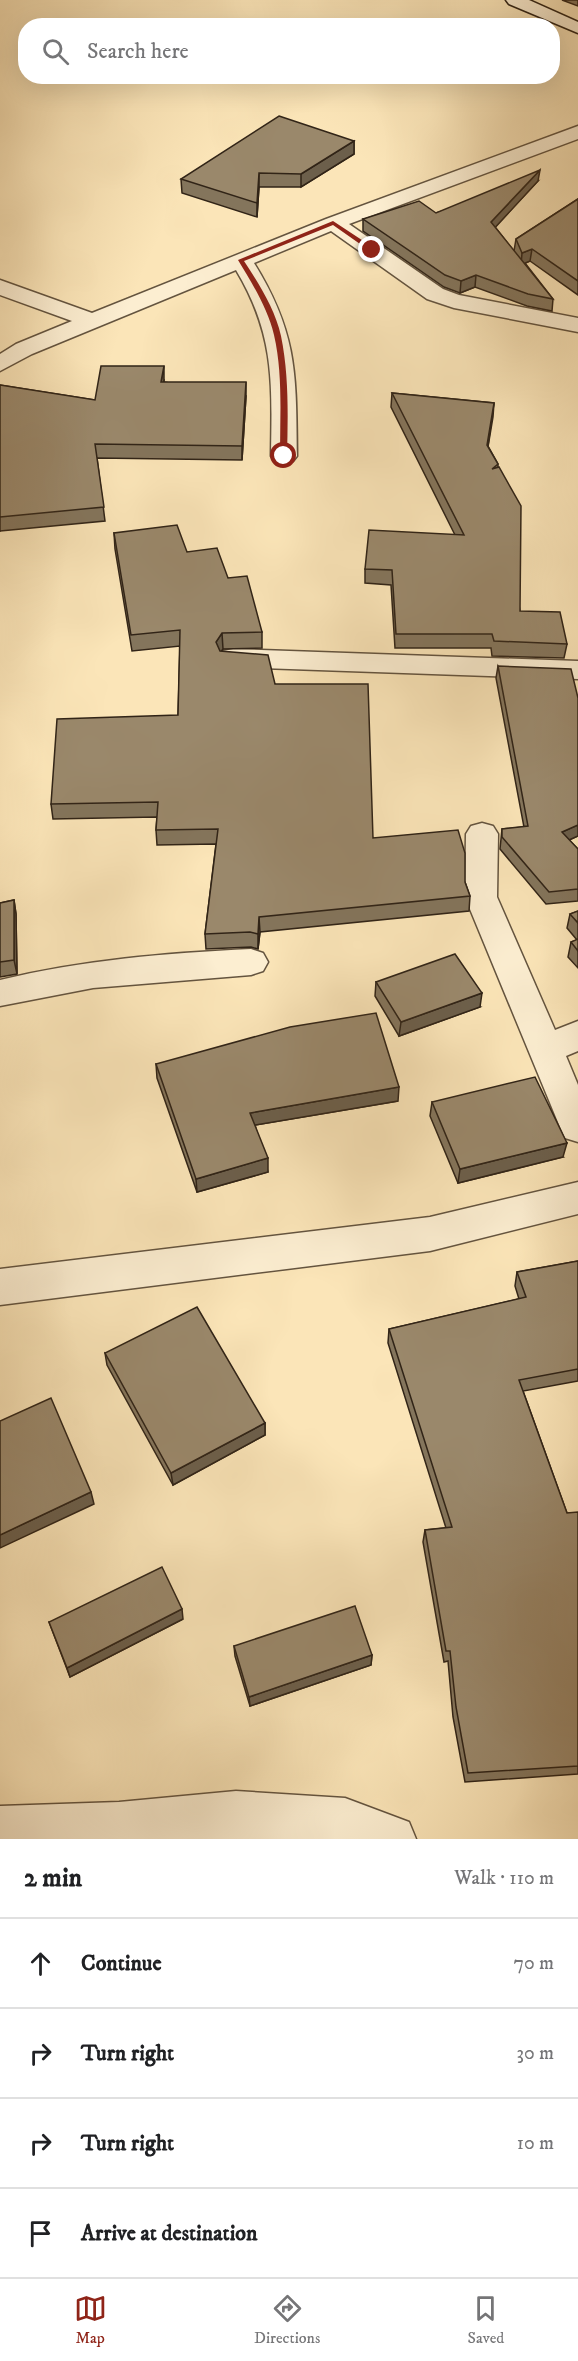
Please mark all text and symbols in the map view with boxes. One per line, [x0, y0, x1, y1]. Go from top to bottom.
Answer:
search box [18, 18, 560, 84]
icon: search [39, 35, 72, 68]
text: Search here [87, 38, 189, 65]
route end [358, 236, 384, 262]
route start [270, 442, 296, 468]
text: 2 min [24, 1862, 82, 1895]
text: Walk · 110 m [454, 1866, 554, 1891]
icon: ahead [24, 1947, 57, 1980]
text: Continue [81, 1950, 162, 1977]
text: 70 m [513, 1951, 554, 1976]
icon: right [24, 2037, 57, 2070]
text: Turn right [81, 2040, 174, 2067]
text: 30 m [516, 2041, 554, 2066]
icon: right [24, 2127, 57, 2160]
text: Turn right [81, 2130, 174, 2157]
text: 10 m [517, 2131, 554, 2156]
icon: arrive [24, 2217, 57, 2250]
text: Arrive at destination [81, 2220, 258, 2247]
tab: Map [74, 2292, 107, 2348]
tab: Directions [254, 2292, 320, 2348]
tab: Saved [468, 2292, 504, 2348]

